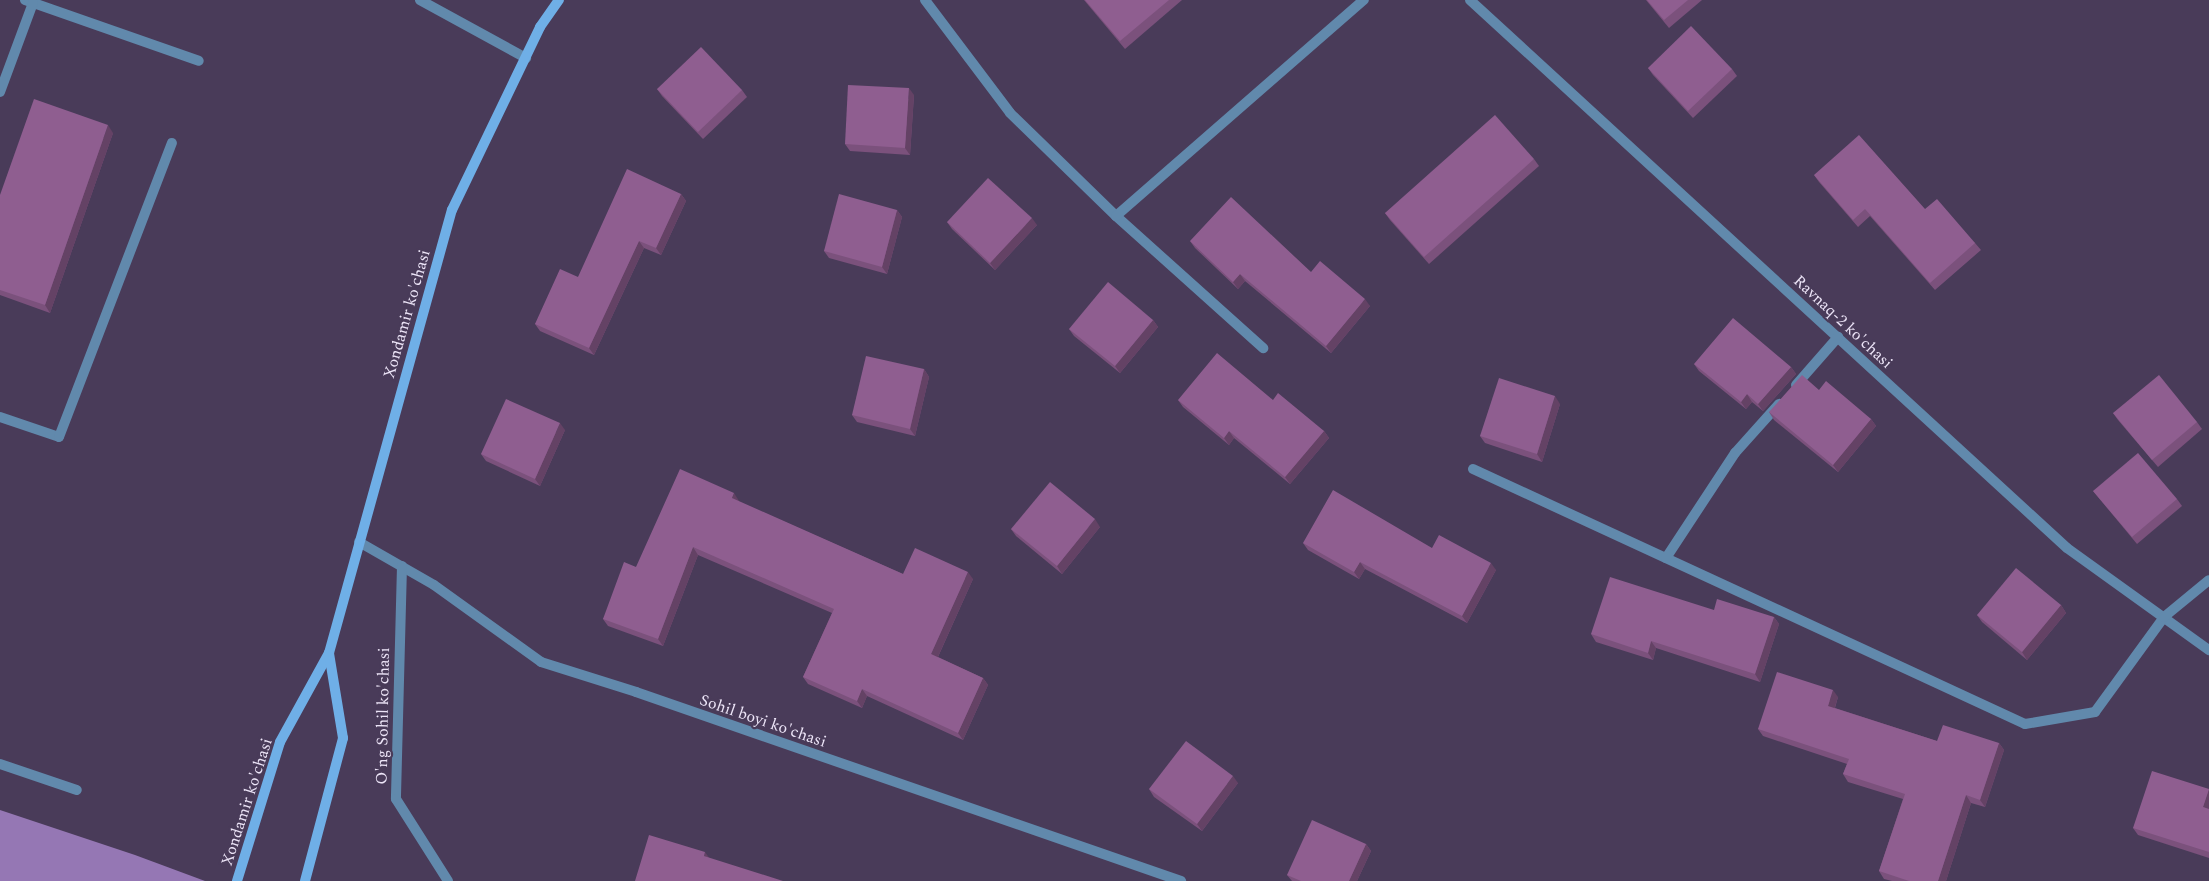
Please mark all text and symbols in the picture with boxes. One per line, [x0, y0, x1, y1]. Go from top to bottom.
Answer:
street label: Xondamir ko'chasi [379, 247, 435, 381]
street label: Ravnaq-2 ko'chasi [1790, 271, 1896, 373]
street label: O'ng Sohil ko'chasi [372, 647, 394, 785]
street label: Sohil boyi ko'chasi [697, 690, 829, 752]
street label: Xondamir ko'chasi [217, 736, 277, 868]

